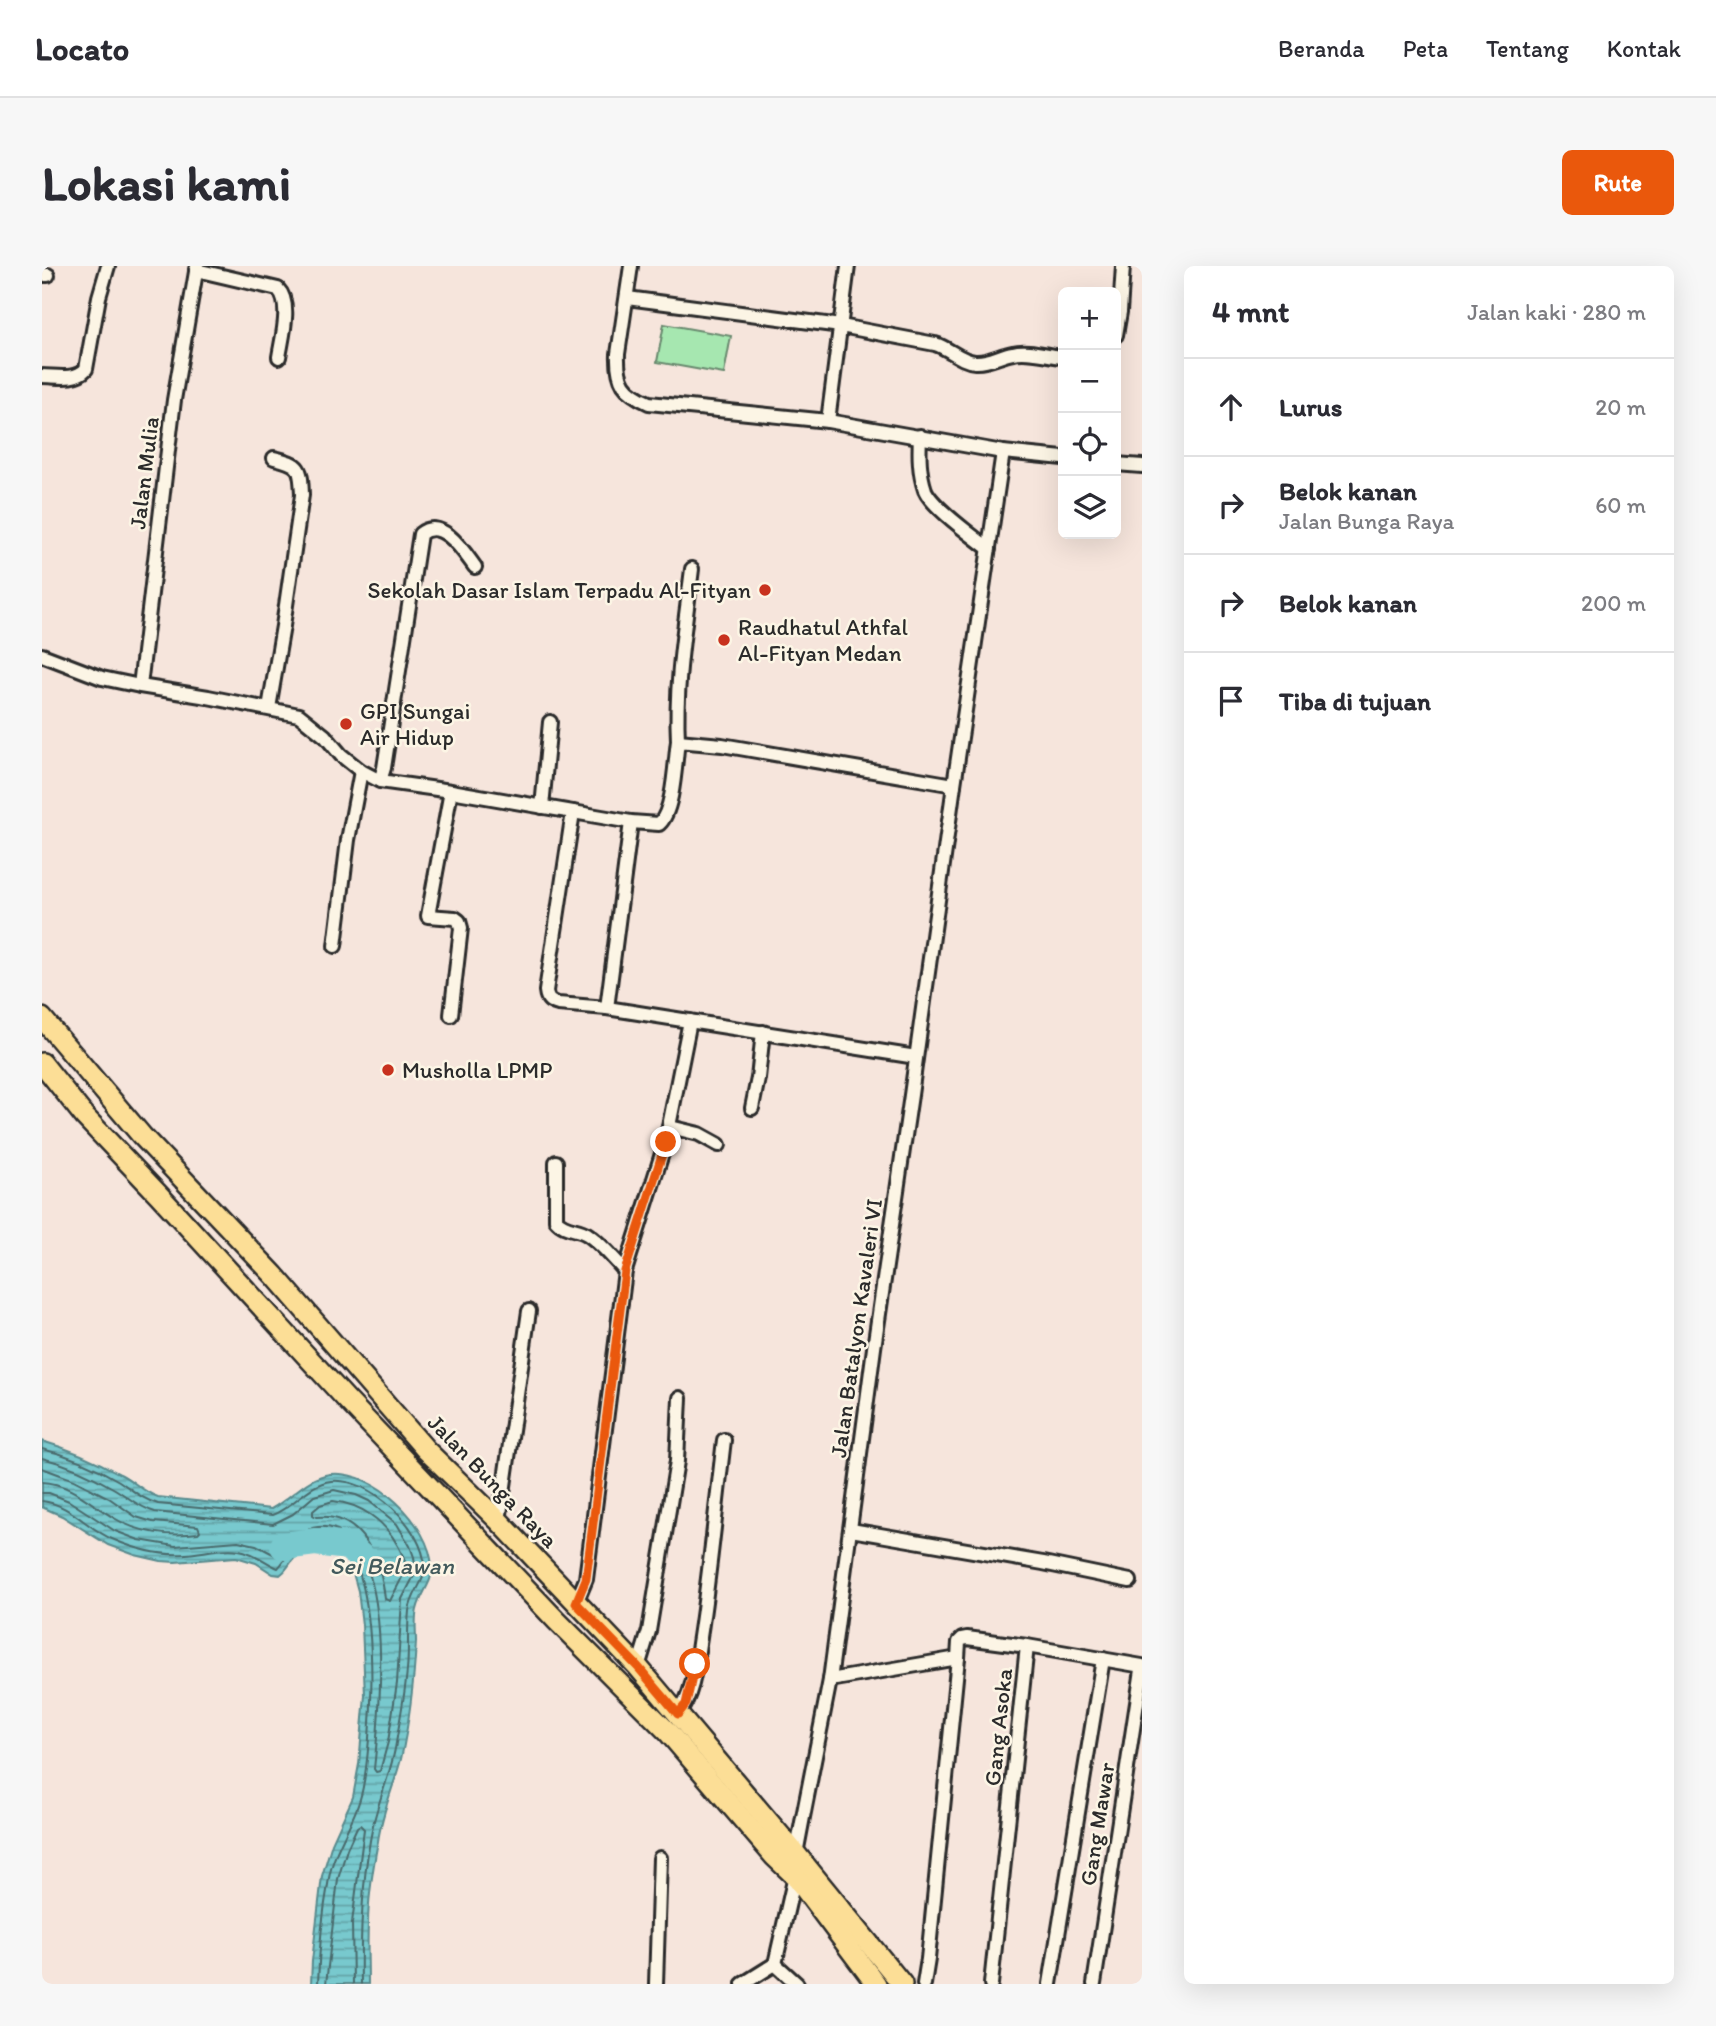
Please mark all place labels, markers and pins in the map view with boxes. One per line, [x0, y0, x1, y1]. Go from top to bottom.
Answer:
place label: Sekolah Dasar Islam Terpadu Al-Fityan [368, 576, 751, 604]
marker: Sekolah Dasar Islam Terpadu Al-Fityan [757, 582, 773, 598]
place label: Raudhatul Athfal Al-Fityan Medan [738, 613, 909, 667]
marker: Raudhatul Athfal Al-Fityan Medan [716, 632, 732, 648]
place label: GPI Sungai Air Hidup [360, 697, 470, 751]
marker: GPI Sungai Air Hidup [338, 716, 354, 732]
place label: Musholla LPMP [402, 1056, 552, 1084]
marker: Musholla LPMP [380, 1062, 396, 1078]

